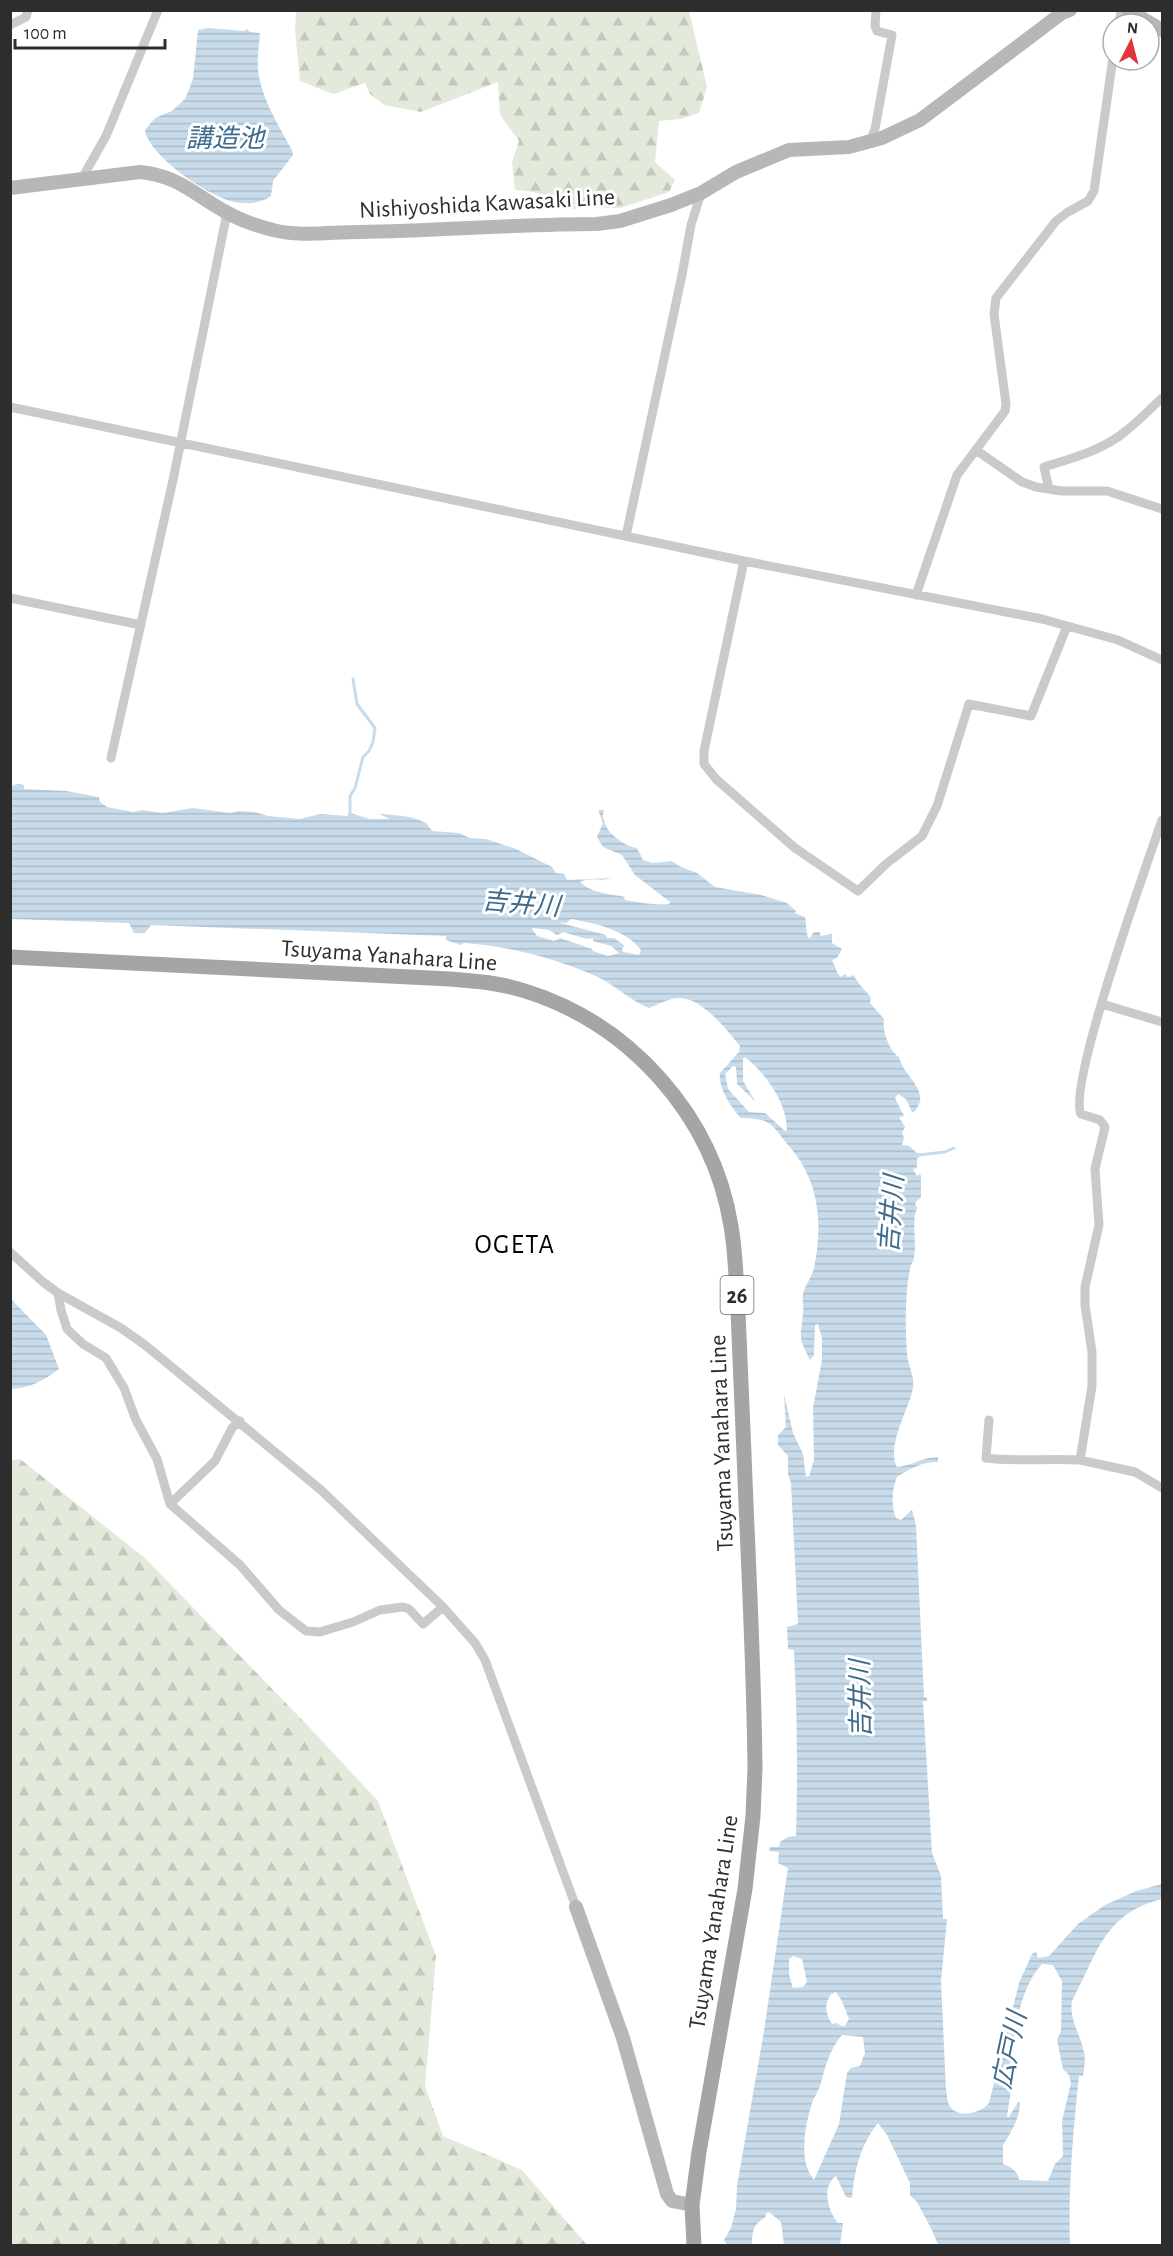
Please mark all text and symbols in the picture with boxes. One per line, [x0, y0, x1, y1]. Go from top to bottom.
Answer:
scale bar [15, 12, 165, 50]
north arrow [1101, 12, 1161, 72]
text: N [1126, 20, 1139, 37]
text: 100 m [24, 25, 67, 43]
water label: 講造池 [186, 125, 267, 152]
street label: Nishiyoshida Kawasaki Line [359, 185, 616, 223]
water label: 吉井川 [481, 887, 564, 921]
street label: Tsuyama Yanahara Line [280, 936, 498, 976]
water label: 吉井川 [875, 1171, 908, 1254]
district label: OGETA [474, 1231, 556, 1258]
road number: 26 [720, 1276, 754, 1314]
street label: Tsuyama Yanahara Line [706, 1334, 738, 1552]
water label: 吉井川 [846, 1657, 875, 1738]
street label: Tsuyama Yanahara Line [685, 1813, 743, 2031]
water label: 広戸川 [988, 2006, 1031, 2091]

